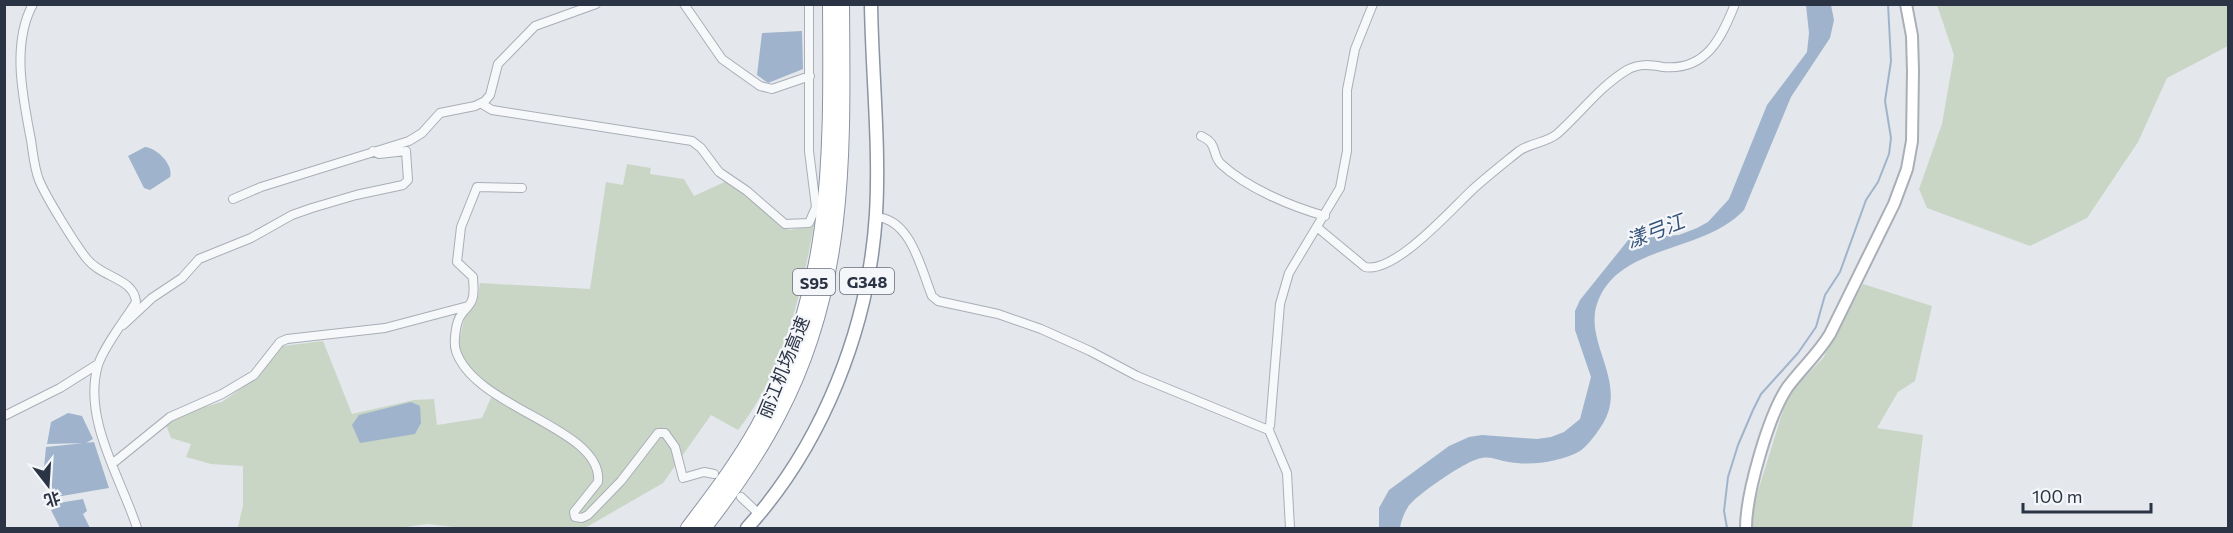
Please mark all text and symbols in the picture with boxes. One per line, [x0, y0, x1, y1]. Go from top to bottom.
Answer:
water label: 漾弓江 [1623, 207, 1689, 252]
road number: G348 [840, 268, 894, 294]
road number: S95 [793, 269, 835, 295]
street label: 丽江机场高速 [753, 313, 813, 421]
north arrow [18, 455, 78, 515]
scale bar [2023, 476, 2150, 514]
text: 100 m [2032, 485, 2082, 507]
text: 北 [42, 488, 63, 511]

